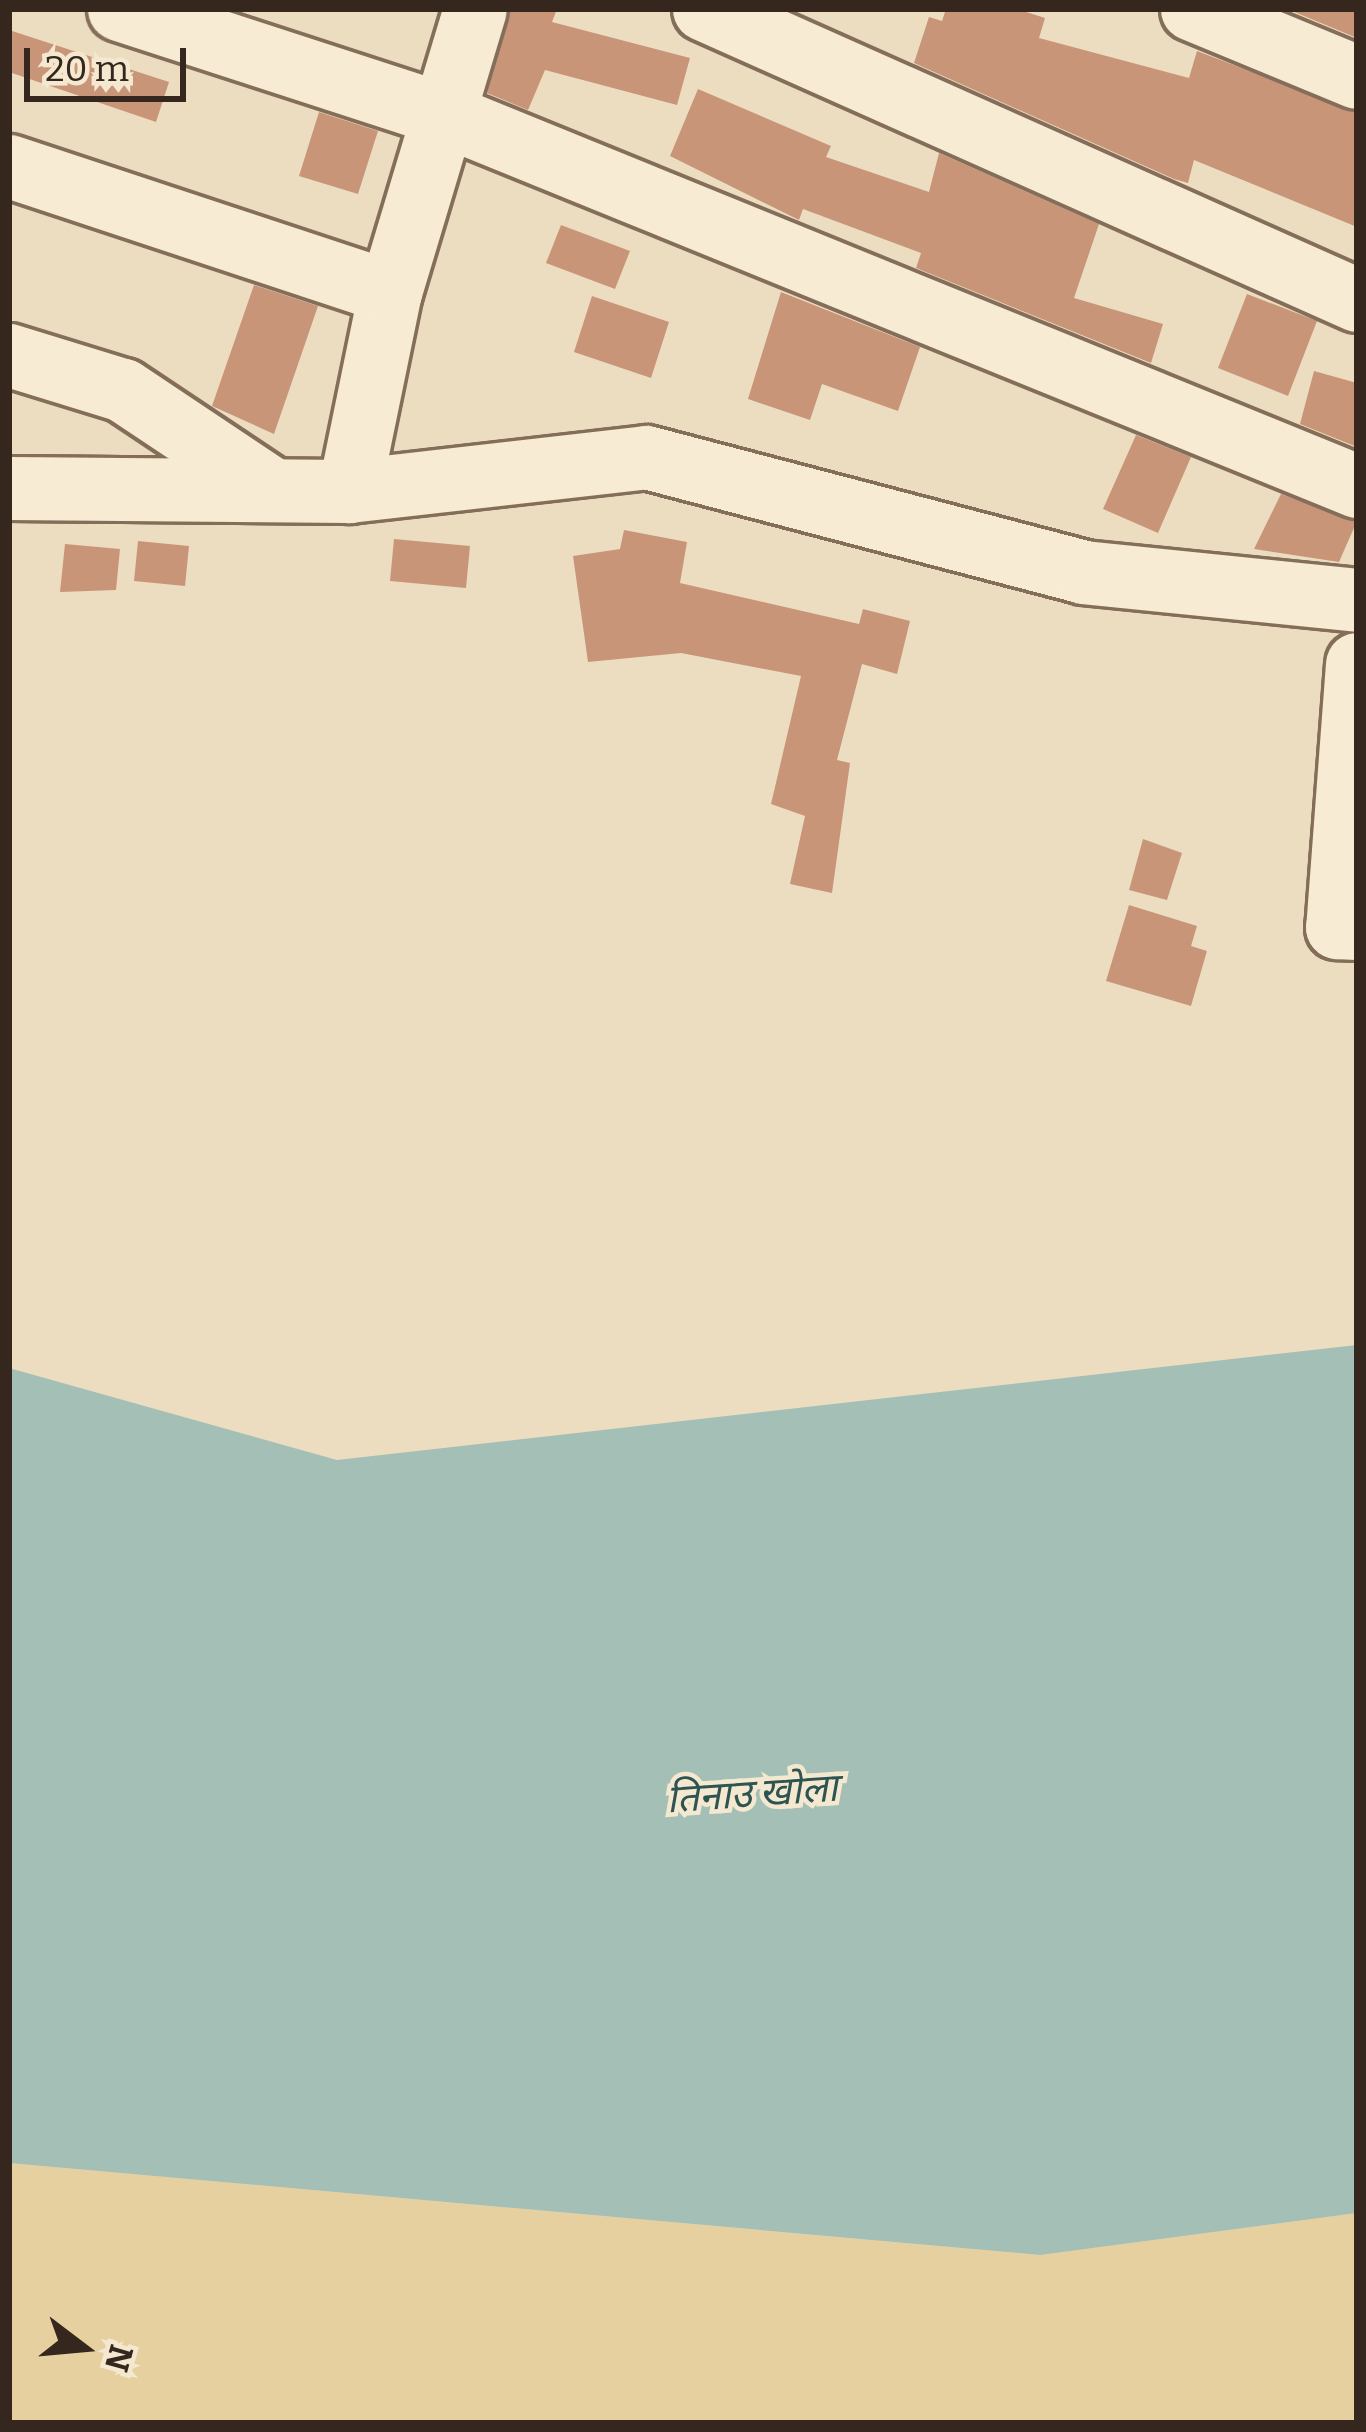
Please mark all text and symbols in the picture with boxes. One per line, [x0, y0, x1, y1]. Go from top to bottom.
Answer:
scale bar [30, 24, 192, 98]
text: 20 m [45, 47, 129, 91]
water label: तिनाउ खोला [665, 1765, 839, 1823]
north arrow [24, 2288, 144, 2408]
text: N [96, 2340, 141, 2376]

